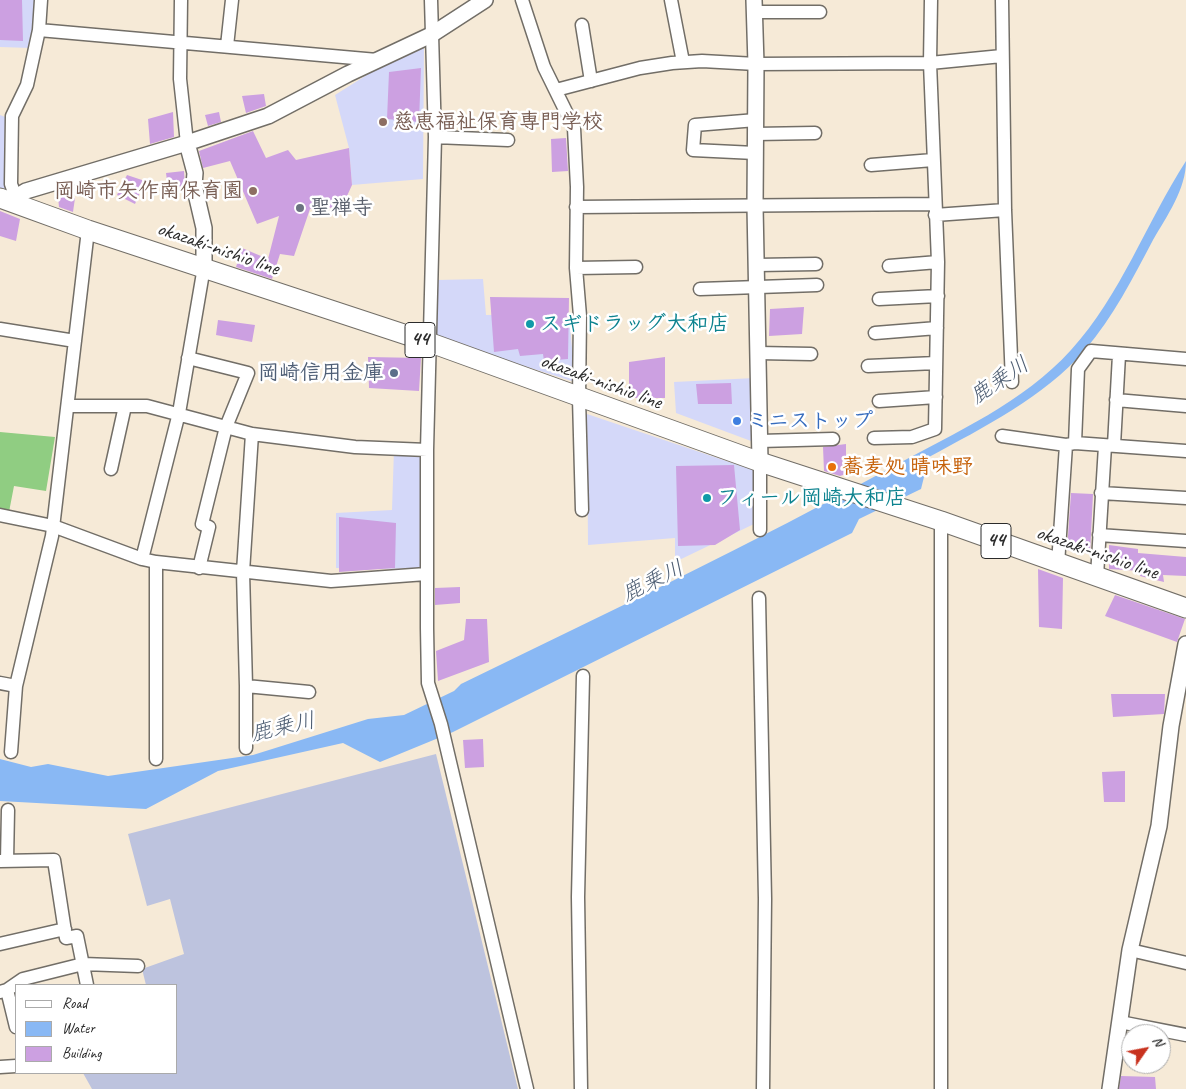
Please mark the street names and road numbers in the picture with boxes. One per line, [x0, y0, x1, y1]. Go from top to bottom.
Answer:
street label: okazaki-nishio line [154, 216, 282, 282]
road number: 44 [405, 322, 435, 358]
street label: okazaki-nishio line [537, 348, 665, 416]
street label: okazaki-nishio line [1033, 520, 1161, 586]
road number: 44 [981, 524, 1011, 558]

